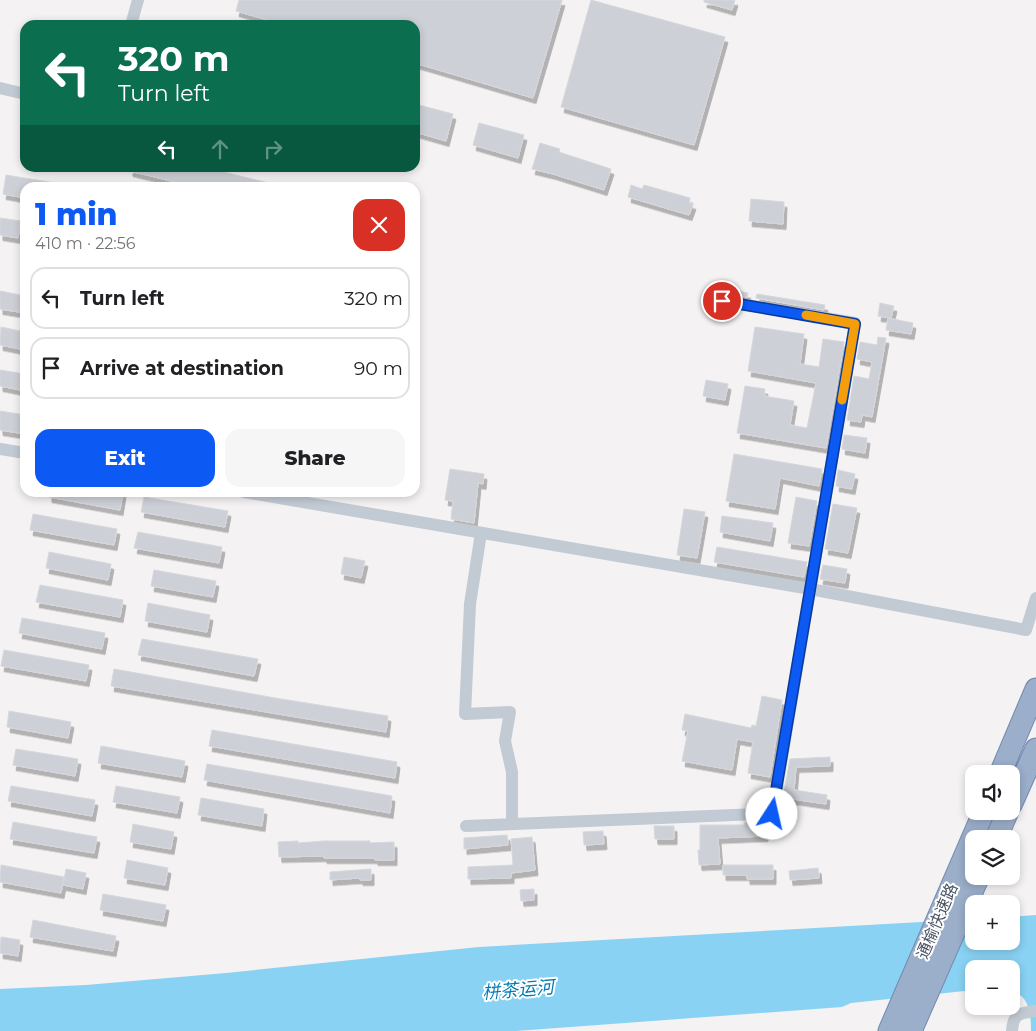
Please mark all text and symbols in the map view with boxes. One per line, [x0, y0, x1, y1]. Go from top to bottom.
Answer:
text: 320 m [118, 37, 230, 80]
icon: left [35, 40, 100, 105]
text: Turn left [118, 80, 210, 107]
icon: left [153, 135, 181, 163]
icon: ahead [206, 135, 234, 163]
icon: right [259, 135, 287, 163]
text: 1 min [35, 196, 118, 233]
button: close [353, 199, 405, 251]
text: 410 m · 22:56 [35, 234, 136, 253]
pin [701, 280, 743, 322]
icon: left [37, 284, 65, 312]
text: Turn left [80, 287, 165, 310]
text: 320 m [344, 287, 403, 310]
icon: arrive [708, 287, 736, 315]
icon: arrive [37, 354, 65, 382]
text: Arrive at destination [80, 357, 284, 380]
text: 90 m [354, 357, 403, 380]
button: Exit [35, 429, 215, 487]
button: Share [225, 429, 405, 487]
map controls [965, 765, 1020, 1015]
button: sound [965, 765, 1020, 820]
position arrow [745, 787, 797, 839]
button: layers [965, 830, 1020, 885]
street label: 通榆快速路 [913, 880, 961, 962]
button: + [965, 895, 1020, 950]
button: − [965, 960, 1020, 1015]
water label: 栟茶运河 [481, 976, 558, 1004]

